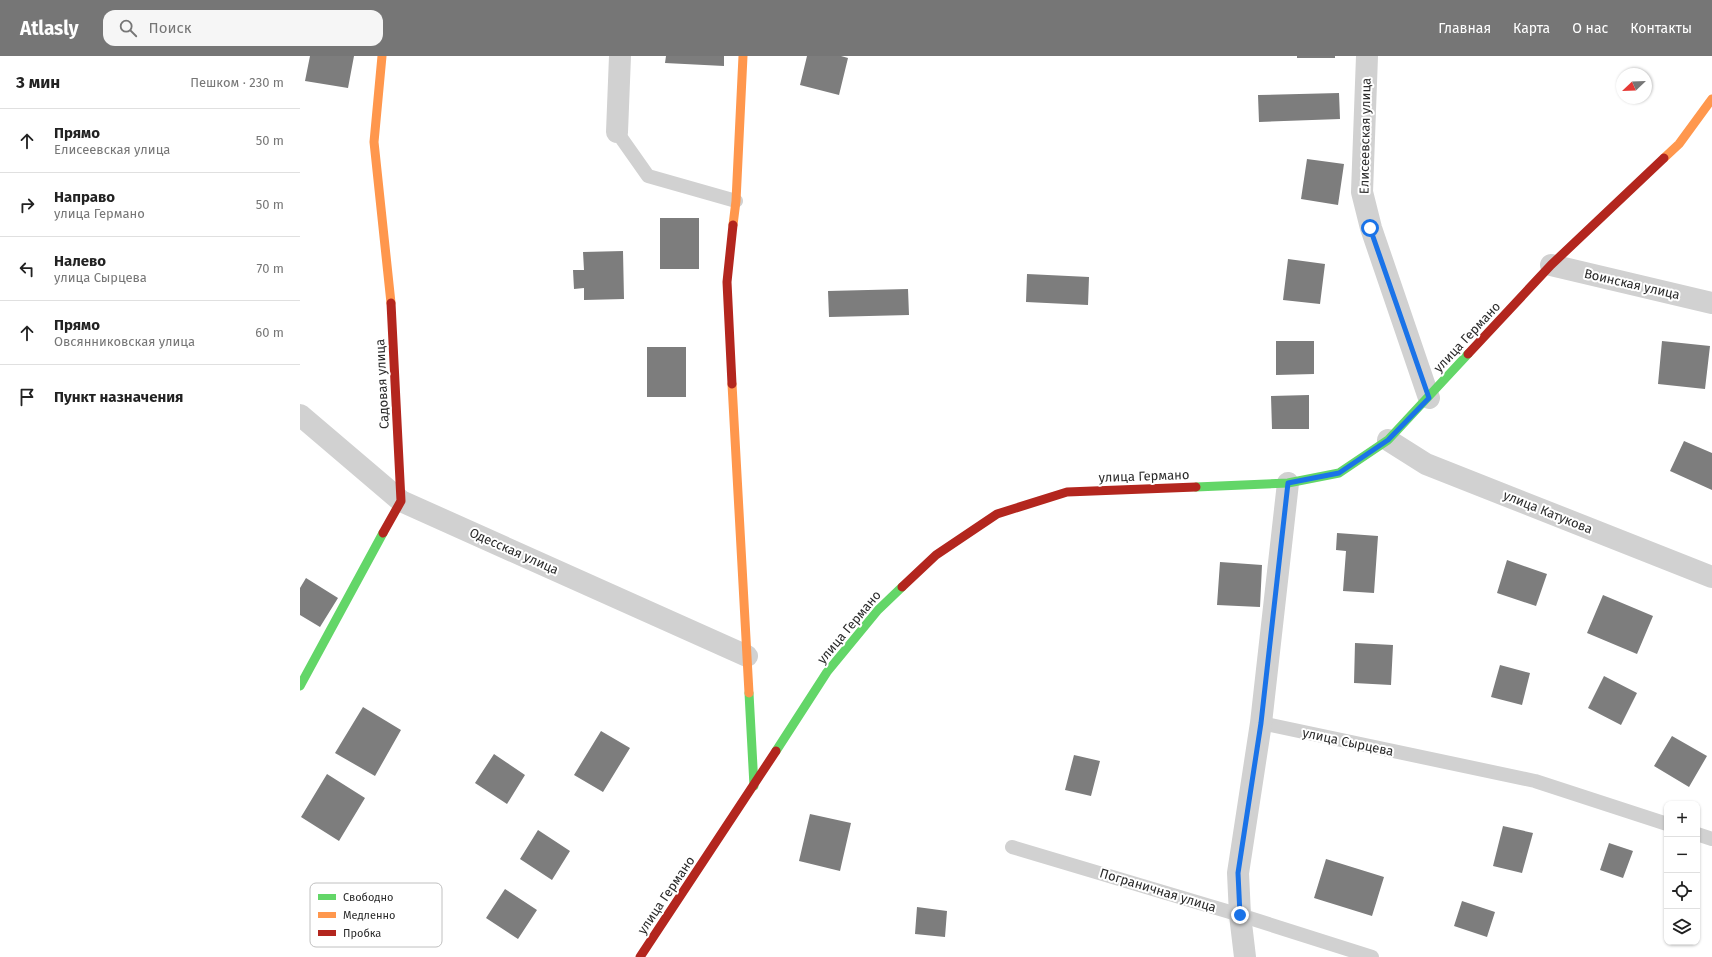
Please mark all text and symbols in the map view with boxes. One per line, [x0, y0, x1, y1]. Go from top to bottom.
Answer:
search box [103, 10, 383, 46]
text: Atlasly [20, 17, 79, 40]
icon: search [117, 17, 139, 39]
text: Поиск [149, 19, 191, 37]
text: Главная [1438, 20, 1491, 37]
text: Карта [1513, 20, 1550, 37]
text: О нас [1572, 20, 1608, 37]
text: Контакты [1630, 20, 1692, 37]
north arrow [1616, 68, 1652, 104]
text: 3 мин [16, 72, 60, 93]
text: Пешком · 230 m [190, 75, 284, 90]
street label: Елисеевская улица [1356, 78, 1374, 194]
text: Прямо [54, 124, 100, 142]
icon: ahead [16, 130, 38, 152]
text: 50 m [256, 133, 284, 148]
text: Елисеевская улица [54, 142, 170, 157]
text: Направо [54, 188, 115, 206]
icon: right [16, 194, 38, 216]
text: 50 m [256, 197, 284, 212]
text: улица Германо [54, 206, 145, 221]
route start [1361, 219, 1379, 237]
text: Налево [54, 252, 106, 270]
icon: left [16, 258, 38, 280]
text: 70 m [257, 261, 284, 276]
street label: Воинская улица [1583, 266, 1681, 302]
text: улица Сырцева [54, 270, 147, 285]
street label: улица Германо [1431, 299, 1503, 375]
text: Прямо [54, 316, 100, 334]
icon: ahead [16, 322, 38, 344]
text: 60 m [255, 325, 284, 340]
text: Овсянниковская улица [54, 334, 195, 349]
street label: Садовая улица [372, 339, 392, 429]
icon: arrive [16, 386, 38, 408]
text: Пункт назначения [54, 388, 183, 406]
street label: улица Германо [1098, 467, 1190, 485]
street label: улица Катукова [1501, 487, 1595, 537]
street label: Одесская улица [467, 525, 561, 577]
street label: улица Германо [814, 587, 884, 667]
street label: улица Сырцева [1301, 725, 1395, 759]
map controls [1664, 801, 1700, 945]
button: + [1664, 801, 1700, 837]
button: − [1664, 837, 1700, 873]
street label: улица Германо [634, 853, 698, 937]
street label: Пограничная улица [1098, 865, 1218, 915]
button: locate [1664, 873, 1700, 909]
legend [310, 883, 442, 947]
text: Свободно [343, 891, 393, 904]
route end [1231, 906, 1249, 924]
text: Медленно [343, 909, 395, 922]
button: layers [1664, 909, 1700, 945]
text: Пробка [343, 927, 381, 940]

